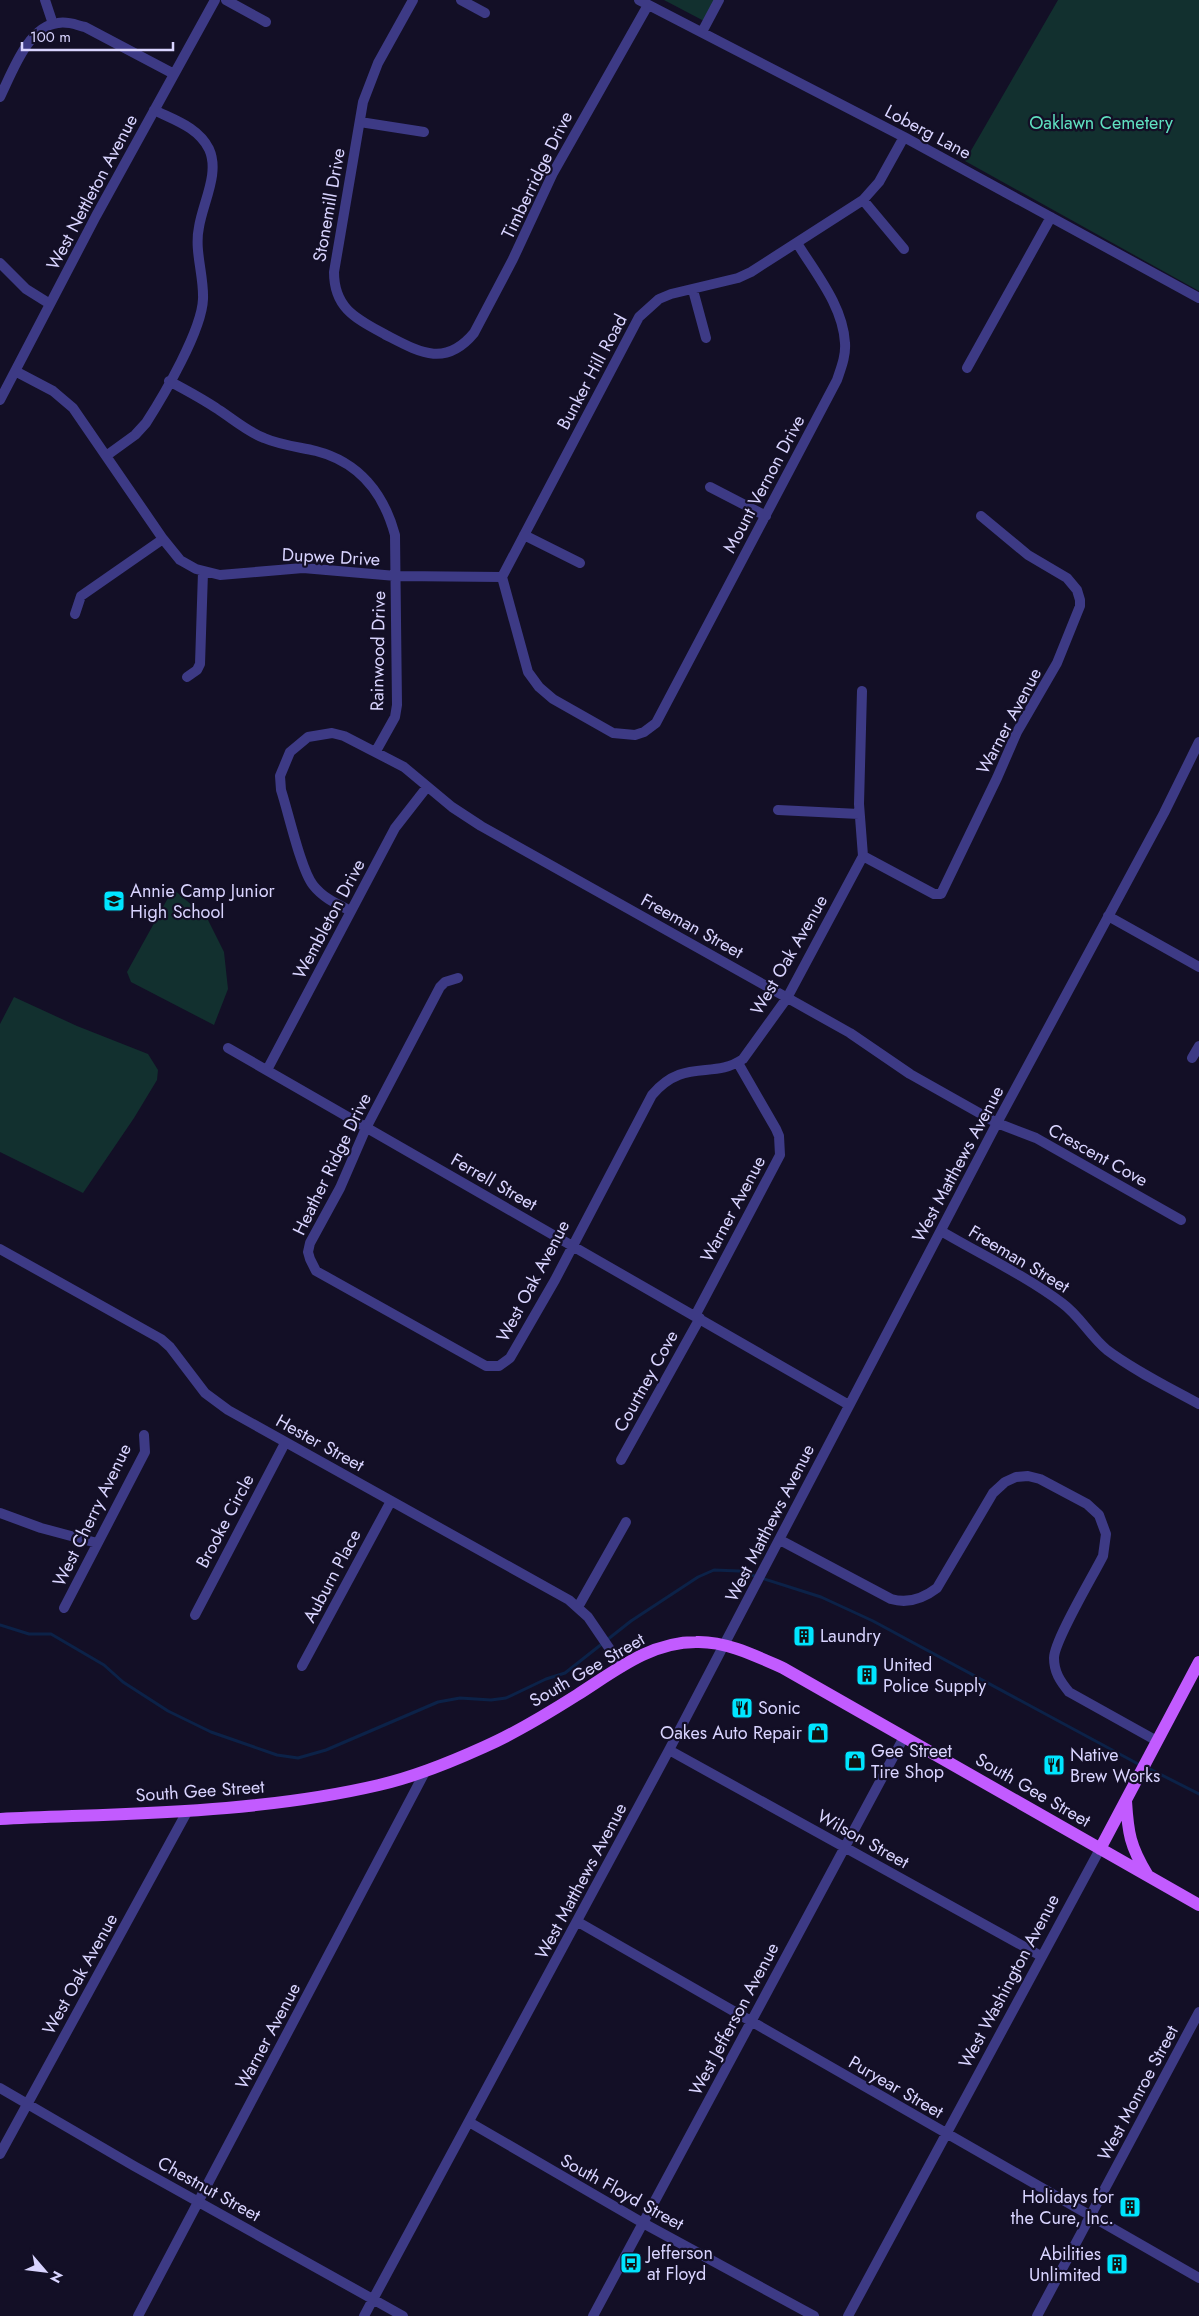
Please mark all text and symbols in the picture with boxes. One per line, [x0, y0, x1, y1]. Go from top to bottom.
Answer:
scale bar [22, 20, 174, 52]
text: 100 m [30, 26, 71, 48]
street label: Loberg Lane [880, 98, 976, 166]
street label: Timberridge Drive [495, 107, 579, 243]
street label: West Nettleton Avenue [40, 110, 144, 274]
park label: Oaklawn Cemetery [1029, 110, 1173, 136]
street label: Stonemill Drive [306, 146, 352, 264]
street label: Bunker Hill Road [551, 310, 633, 434]
street label: Mount Vernon Drive [717, 410, 811, 558]
street label: Dupwe Drive [281, 541, 381, 573]
street label: Rainwood Drive [364, 591, 392, 711]
street label: Warner Avenue [970, 663, 1048, 779]
street label: Wembleton Drive [286, 854, 372, 984]
place label: Annie Camp Junior High School [130, 878, 276, 925]
street label: Freeman Street [636, 887, 749, 965]
school or university icon: Annie Camp Junior High School [102, 889, 126, 913]
street label: West Oak Avenue [744, 890, 834, 1020]
street label: West Matthews Avenue [906, 1081, 1010, 1247]
street label: Heather Ridge Drive [286, 1088, 378, 1240]
street label: Crescent Cove [1043, 1117, 1153, 1193]
street label: Ferrell Street [446, 1147, 543, 1218]
street label: Warner Avenue [694, 1151, 772, 1267]
street label: West Oak Avenue [490, 1215, 576, 1347]
street label: Freeman Street [964, 1219, 1075, 1300]
street label: Courtney Cove [607, 1325, 685, 1437]
street label: Hester Street [271, 1408, 370, 1478]
street label: West Cherry Avenue [46, 1439, 138, 1591]
street label: West Matthews Avenue [719, 1440, 821, 1606]
street label: Brooke Circle [189, 1469, 261, 1573]
street label: Auburn Place [297, 1525, 367, 1627]
place label: Laundry [820, 1623, 881, 1649]
building icon: Laundry [792, 1624, 816, 1648]
street label: South Gee Street [525, 1626, 650, 1714]
place label: United Police Supply [883, 1652, 986, 1699]
building icon: United Police Supply [855, 1663, 879, 1687]
place label: Sonic [758, 1695, 800, 1721]
restaurant icon: Sonic [730, 1696, 754, 1720]
place label: Oakes Auto Repair [660, 1720, 803, 1746]
shop icon: Oakes Auto Repair [806, 1721, 830, 1745]
place label: Gee Street Tire Shop [871, 1738, 953, 1785]
place label: Native Brew Works [1070, 1742, 1160, 1789]
street label: South Gee Street [971, 1746, 1096, 1834]
shop icon: Gee Street Tire Shop [843, 1749, 867, 1773]
restaurant icon: Native Brew Works [1042, 1753, 1066, 1777]
street label: South Gee Street [135, 1773, 266, 1808]
street label: West Matthews Avenue [529, 1798, 633, 1964]
street label: Wilson Street [812, 1803, 914, 1875]
street label: West Washington Avenue [952, 1889, 1066, 2073]
street label: West Oak Avenue [36, 1909, 124, 2039]
street label: West Jefferson Avenue [683, 1938, 785, 2100]
street label: Warner Avenue [229, 1978, 307, 2094]
street label: West Monroe Street [1091, 2020, 1185, 2165]
street label: Puryear Street [844, 2049, 949, 2125]
street label: South Floyd Street [556, 2147, 689, 2237]
street label: Chestnut Street [153, 2150, 266, 2228]
place label: Holidays for the Cure, Inc. [1011, 2184, 1115, 2231]
building icon: Holidays for the Cure, Inc. [1118, 2195, 1142, 2219]
place label: Jefferson at Floyd [645, 2240, 713, 2287]
place label: Abilities Unlimited [1029, 2241, 1101, 2288]
north arrow [20, 2246, 70, 2296]
bus stop icon: Jefferson at Floyd [619, 2251, 643, 2275]
building icon: Abilities Unlimited [1105, 2252, 1129, 2276]
text: N [45, 2267, 68, 2287]

